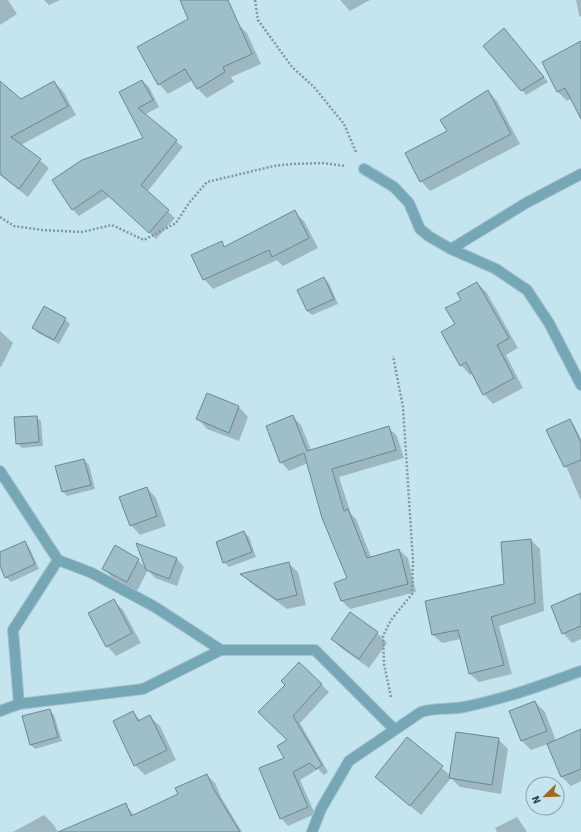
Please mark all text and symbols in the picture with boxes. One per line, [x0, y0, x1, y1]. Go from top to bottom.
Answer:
north arrow [525, 776, 565, 816]
text: N [528, 793, 545, 806]

